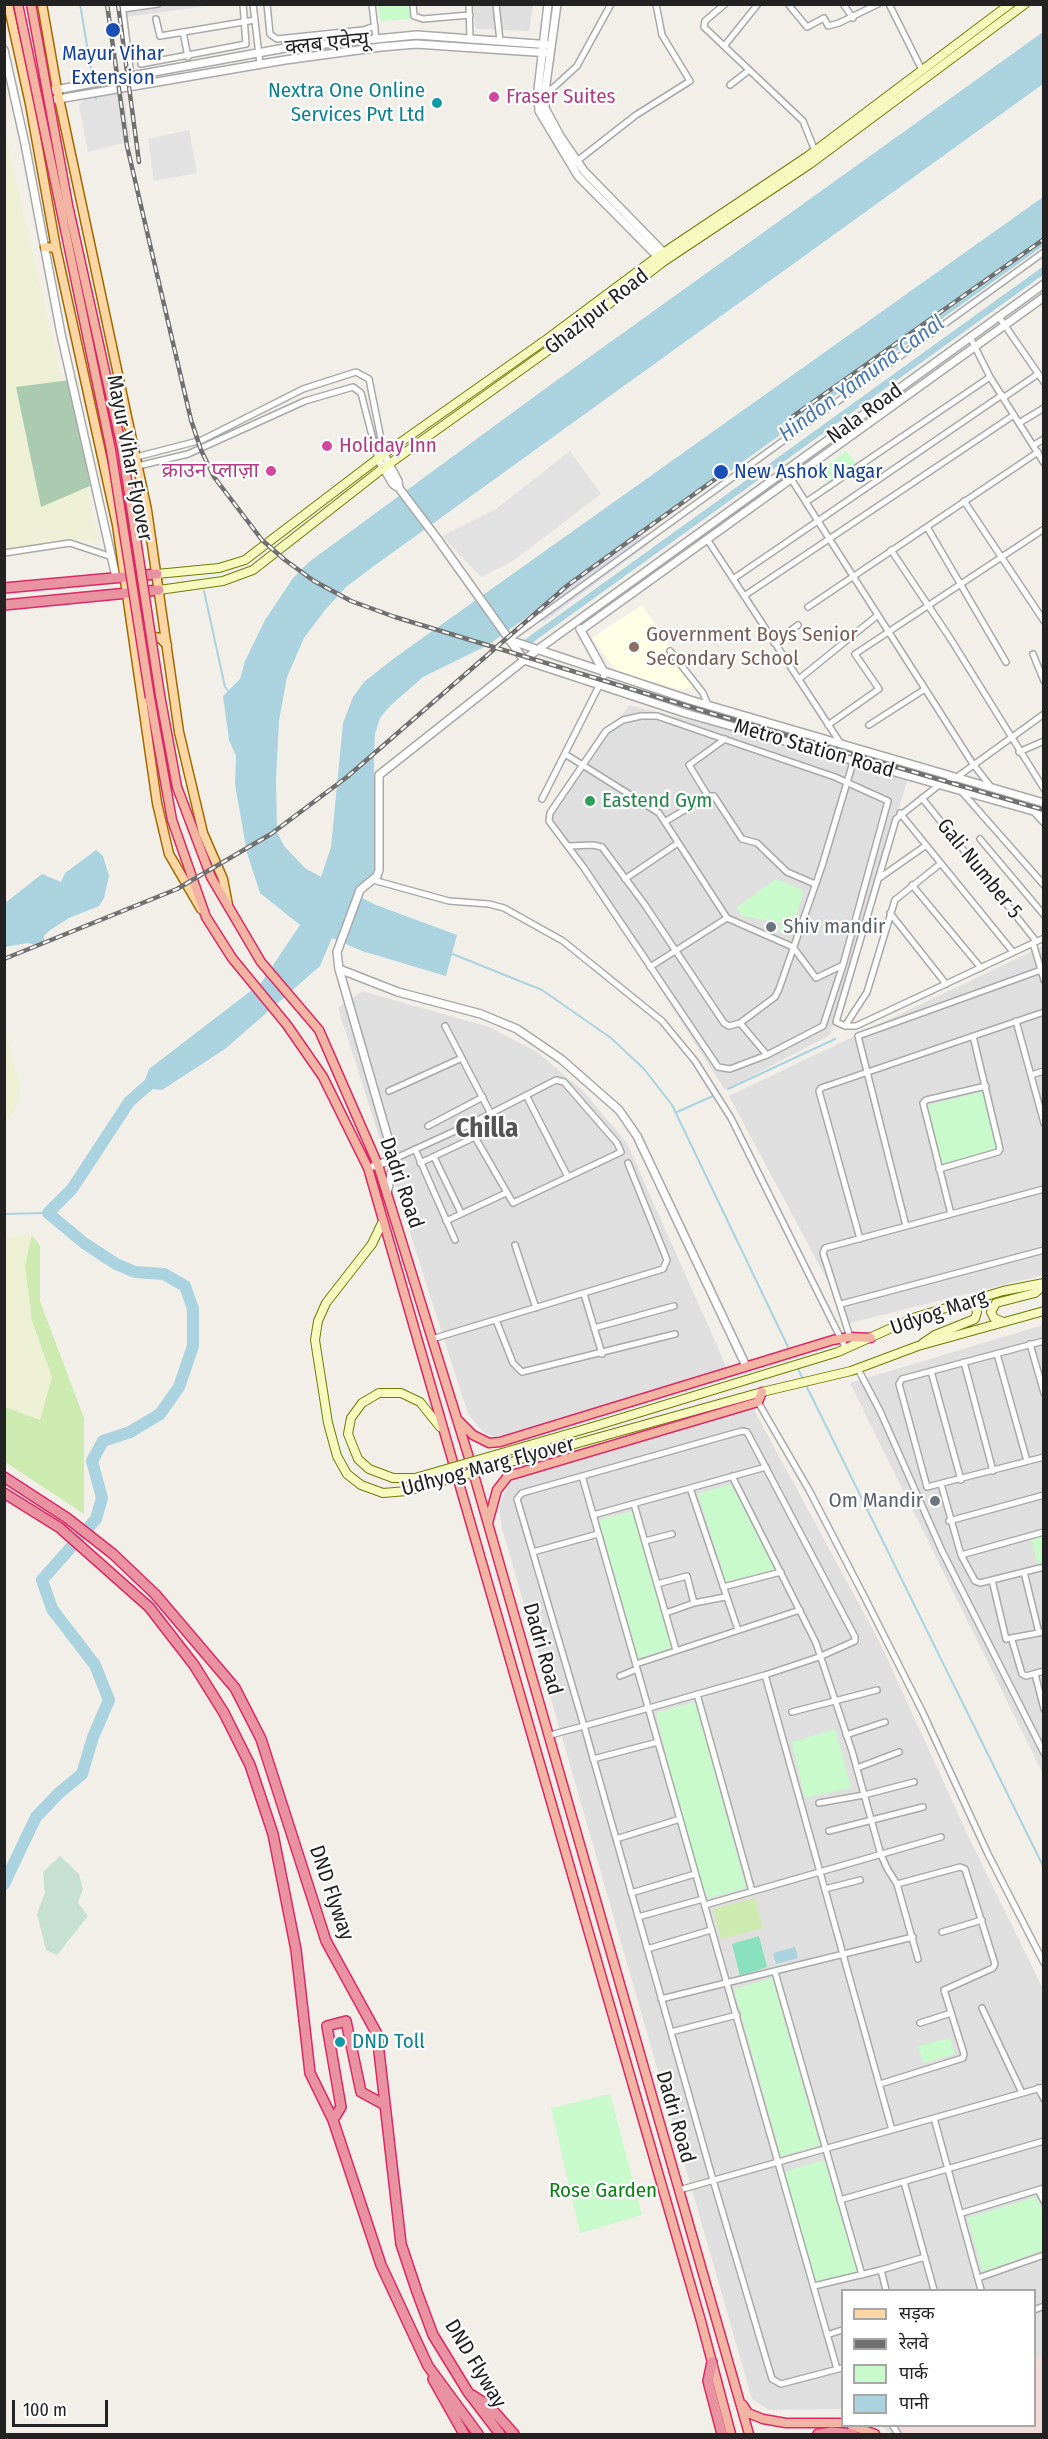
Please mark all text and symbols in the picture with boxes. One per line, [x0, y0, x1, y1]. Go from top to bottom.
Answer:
marker: Mayur Vihar Extension [104, 21, 122, 39]
street label: क्लब एवेन्यू [284, 27, 370, 61]
place label: Mayur Vihar Extension [62, 41, 164, 91]
place label: Nextra One Online Services Pvt Ltd [268, 78, 425, 128]
place label: Fraser Suites [506, 84, 615, 110]
marker: Fraser Suites [487, 90, 501, 104]
marker: Nextra One Online Services Pvt Ltd [430, 96, 444, 110]
street label: Ghazipur Road [540, 264, 654, 360]
water label: Hindon Yamuna Canal [774, 310, 950, 448]
street label: Mayur Vihar Flyover [101, 373, 157, 543]
street label: Nala Road [822, 378, 908, 450]
place label: Holiday Inn [339, 433, 437, 459]
marker: Holiday Inn [320, 439, 334, 453]
place label: क्राउन प्लाज़ा [162, 458, 259, 484]
place label: New Ashok Nagar [734, 459, 883, 485]
marker: New Ashok Nagar [712, 463, 730, 481]
marker: क्राउन प्लाज़ा [264, 464, 278, 478]
place label: Government Boys Senior Secondary School [646, 622, 858, 672]
marker: Government Boys Senior Secondary School [627, 640, 641, 654]
street label: Metro Station Road [731, 714, 897, 784]
place label: Eastend Gym [602, 788, 712, 814]
marker: Eastend Gym [583, 794, 597, 808]
street label: Gali Number 5 [931, 814, 1027, 924]
place label: Shiv mandir [783, 914, 885, 940]
marker: Shiv mandir [764, 920, 778, 934]
district label: Chilla [455, 1113, 519, 1145]
street label: Dadri Road [374, 1134, 428, 1232]
street label: Udyog Marg [887, 1285, 991, 1341]
street label: Udhyog Marg Flyover [399, 1432, 577, 1502]
place label: Om Mandir [829, 1488, 923, 1514]
marker: Om Mandir [928, 1494, 942, 1508]
street label: Dadri Road [517, 1600, 567, 1698]
street label: DND Flyway [303, 1842, 359, 1944]
place label: DND Toll [352, 2029, 425, 2055]
marker: DND Toll [333, 2035, 347, 2049]
street label: Dadri Road [650, 2068, 700, 2166]
park label: Rose Garden [549, 2178, 657, 2204]
legend [841, 2289, 1036, 2427]
text: सड़क [899, 2302, 935, 2324]
street label: DND Flyway [439, 2315, 511, 2413]
text: रेलवे [899, 2332, 929, 2354]
text: पार्क [899, 2362, 928, 2384]
scale bar [15, 2388, 111, 2426]
text: पानी [899, 2392, 929, 2414]
text: 100 m [23, 2399, 67, 2421]

